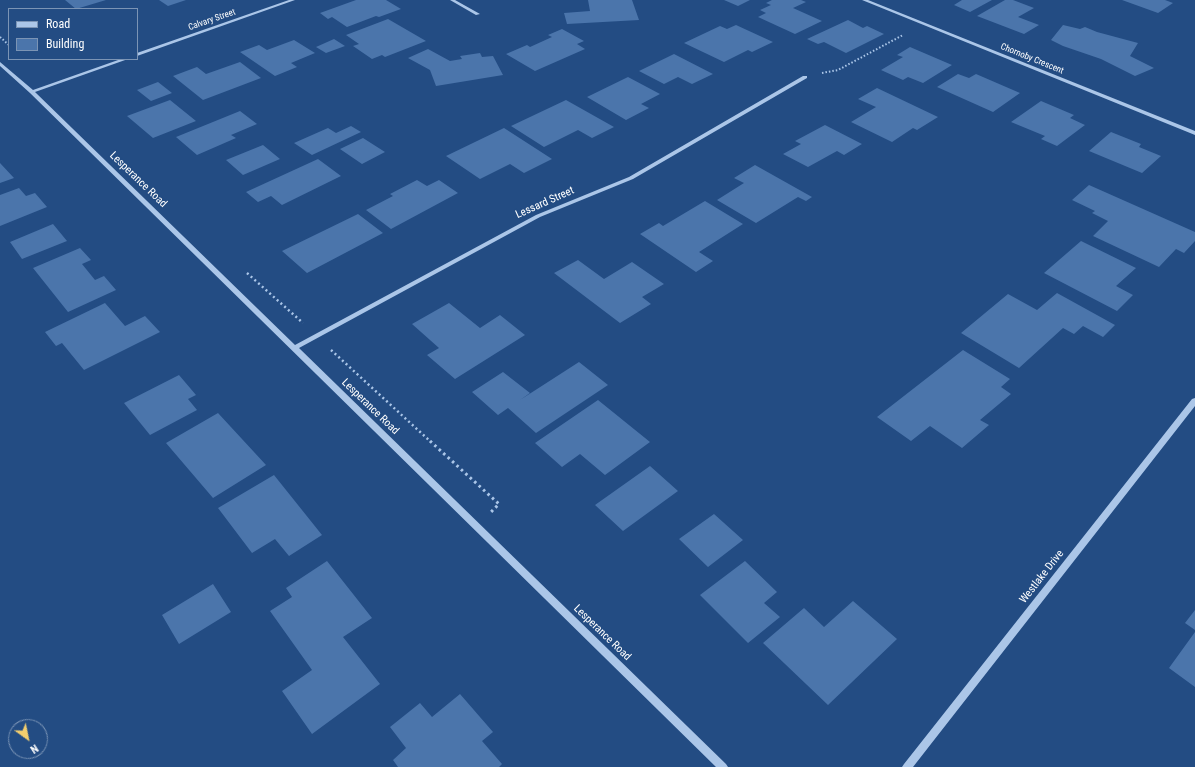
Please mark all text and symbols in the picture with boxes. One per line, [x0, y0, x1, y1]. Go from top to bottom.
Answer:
street label: Calvary Street [187, 7, 237, 33]
legend [8, 8, 138, 60]
text: Road [46, 17, 70, 31]
text: Building [46, 37, 84, 51]
street label: Chornoby Crescent [999, 41, 1065, 77]
street label: Lesperance Road [107, 149, 169, 211]
street label: Lessard Street [514, 184, 576, 222]
street label: Lesperance Road [339, 376, 401, 438]
street label: Westlake Drive [1017, 548, 1067, 606]
street label: Lesperance Road [571, 602, 633, 664]
north arrow [8, 719, 48, 759]
text: N [28, 741, 41, 756]

